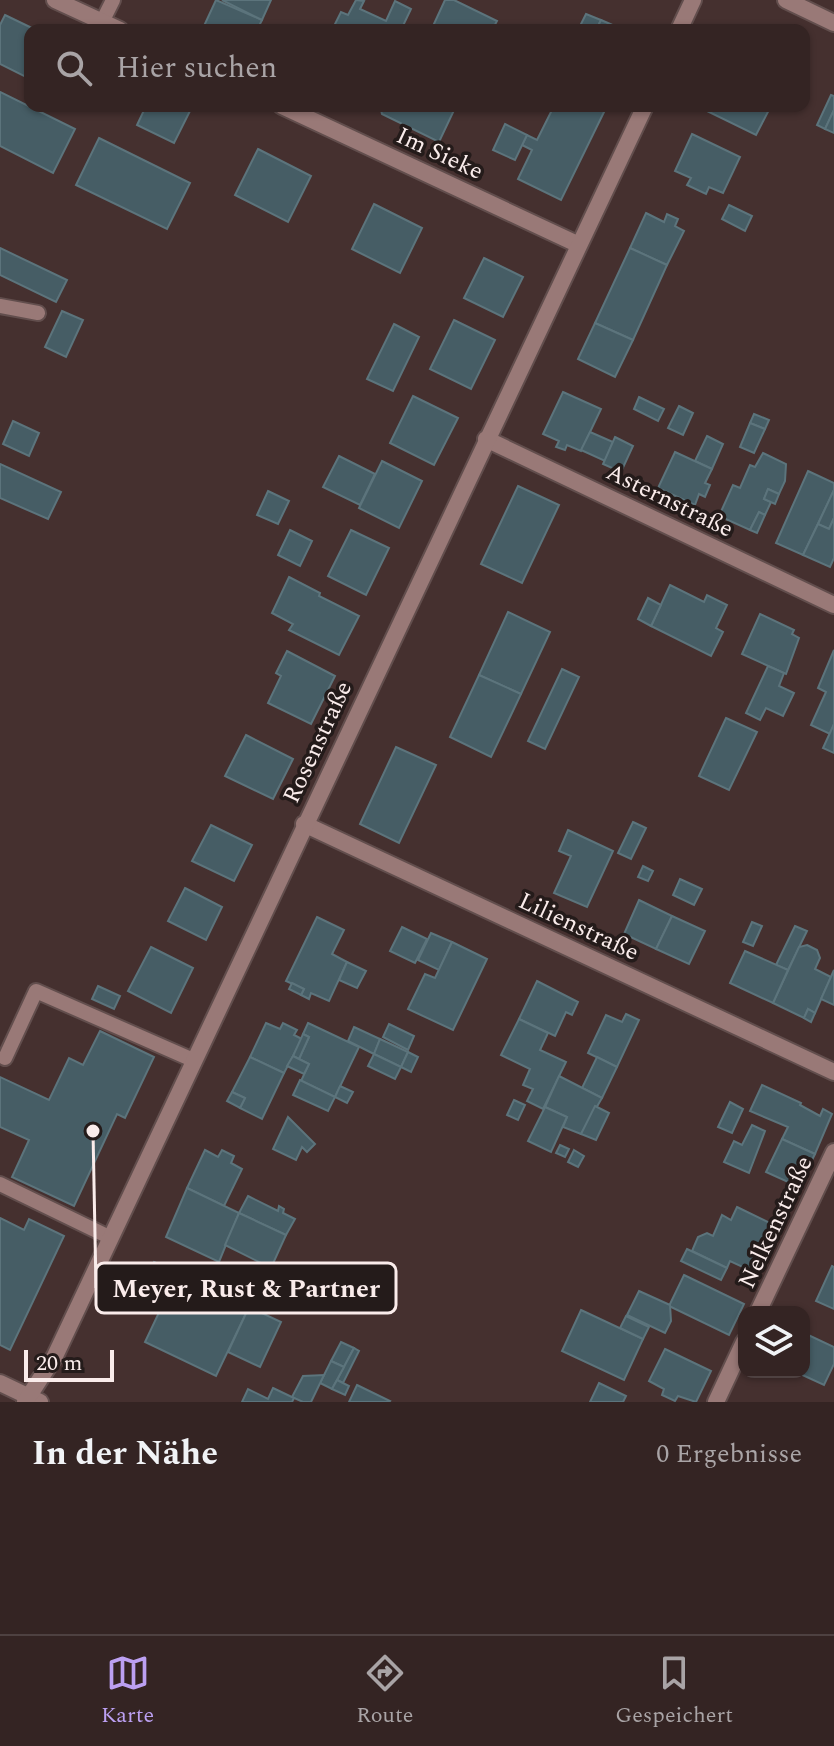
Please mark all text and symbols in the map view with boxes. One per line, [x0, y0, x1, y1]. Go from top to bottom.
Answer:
search box [24, 24, 810, 112]
text: Hier suchen [116, 45, 277, 91]
icon: search [52, 46, 96, 90]
street label: Im Sieke [390, 118, 489, 190]
street label: Asternstraße [600, 454, 739, 547]
street label: Rosenstraße [274, 675, 362, 809]
street label: Lilienstraße [512, 883, 645, 971]
street label: Nelkenstraße [729, 1150, 822, 1295]
callout: Meyer, Rust & Partner [96, 1263, 396, 1313]
text: Meyer, Rust & Partner [112, 1269, 381, 1309]
map controls [738, 1306, 810, 1378]
button: layers [738, 1306, 810, 1378]
scale bar [24, 1346, 114, 1382]
text: 20 m [36, 1347, 82, 1380]
text: In der Nähe [32, 1428, 218, 1480]
text: 0 Ergebnisse [656, 1434, 802, 1474]
tab: Karte [101, 1651, 154, 1732]
tab: Route [356, 1651, 413, 1732]
tab: Gespeichert [615, 1651, 733, 1732]

